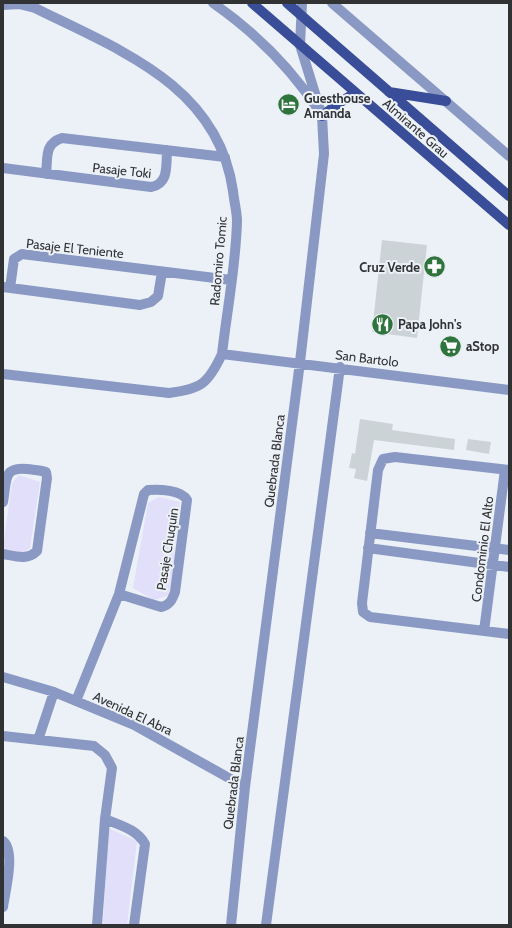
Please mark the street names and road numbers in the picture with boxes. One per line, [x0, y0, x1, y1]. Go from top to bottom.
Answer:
street label: Almirante Grau [380, 95, 452, 161]
street label: Pasaje Toki [92, 159, 152, 182]
street label: Radomiro Tomic [206, 216, 230, 306]
street label: Pasaje El Teniente [25, 235, 125, 262]
street label: San Bartolo [334, 346, 400, 370]
street label: Quebrada Blanca [260, 413, 288, 508]
street label: Condominio El Alto [468, 495, 496, 603]
street label: Pasaje Chuquin [153, 507, 182, 592]
street label: Avenida El Abra [91, 688, 176, 739]
street label: Quebrada Blanca [219, 735, 247, 830]

